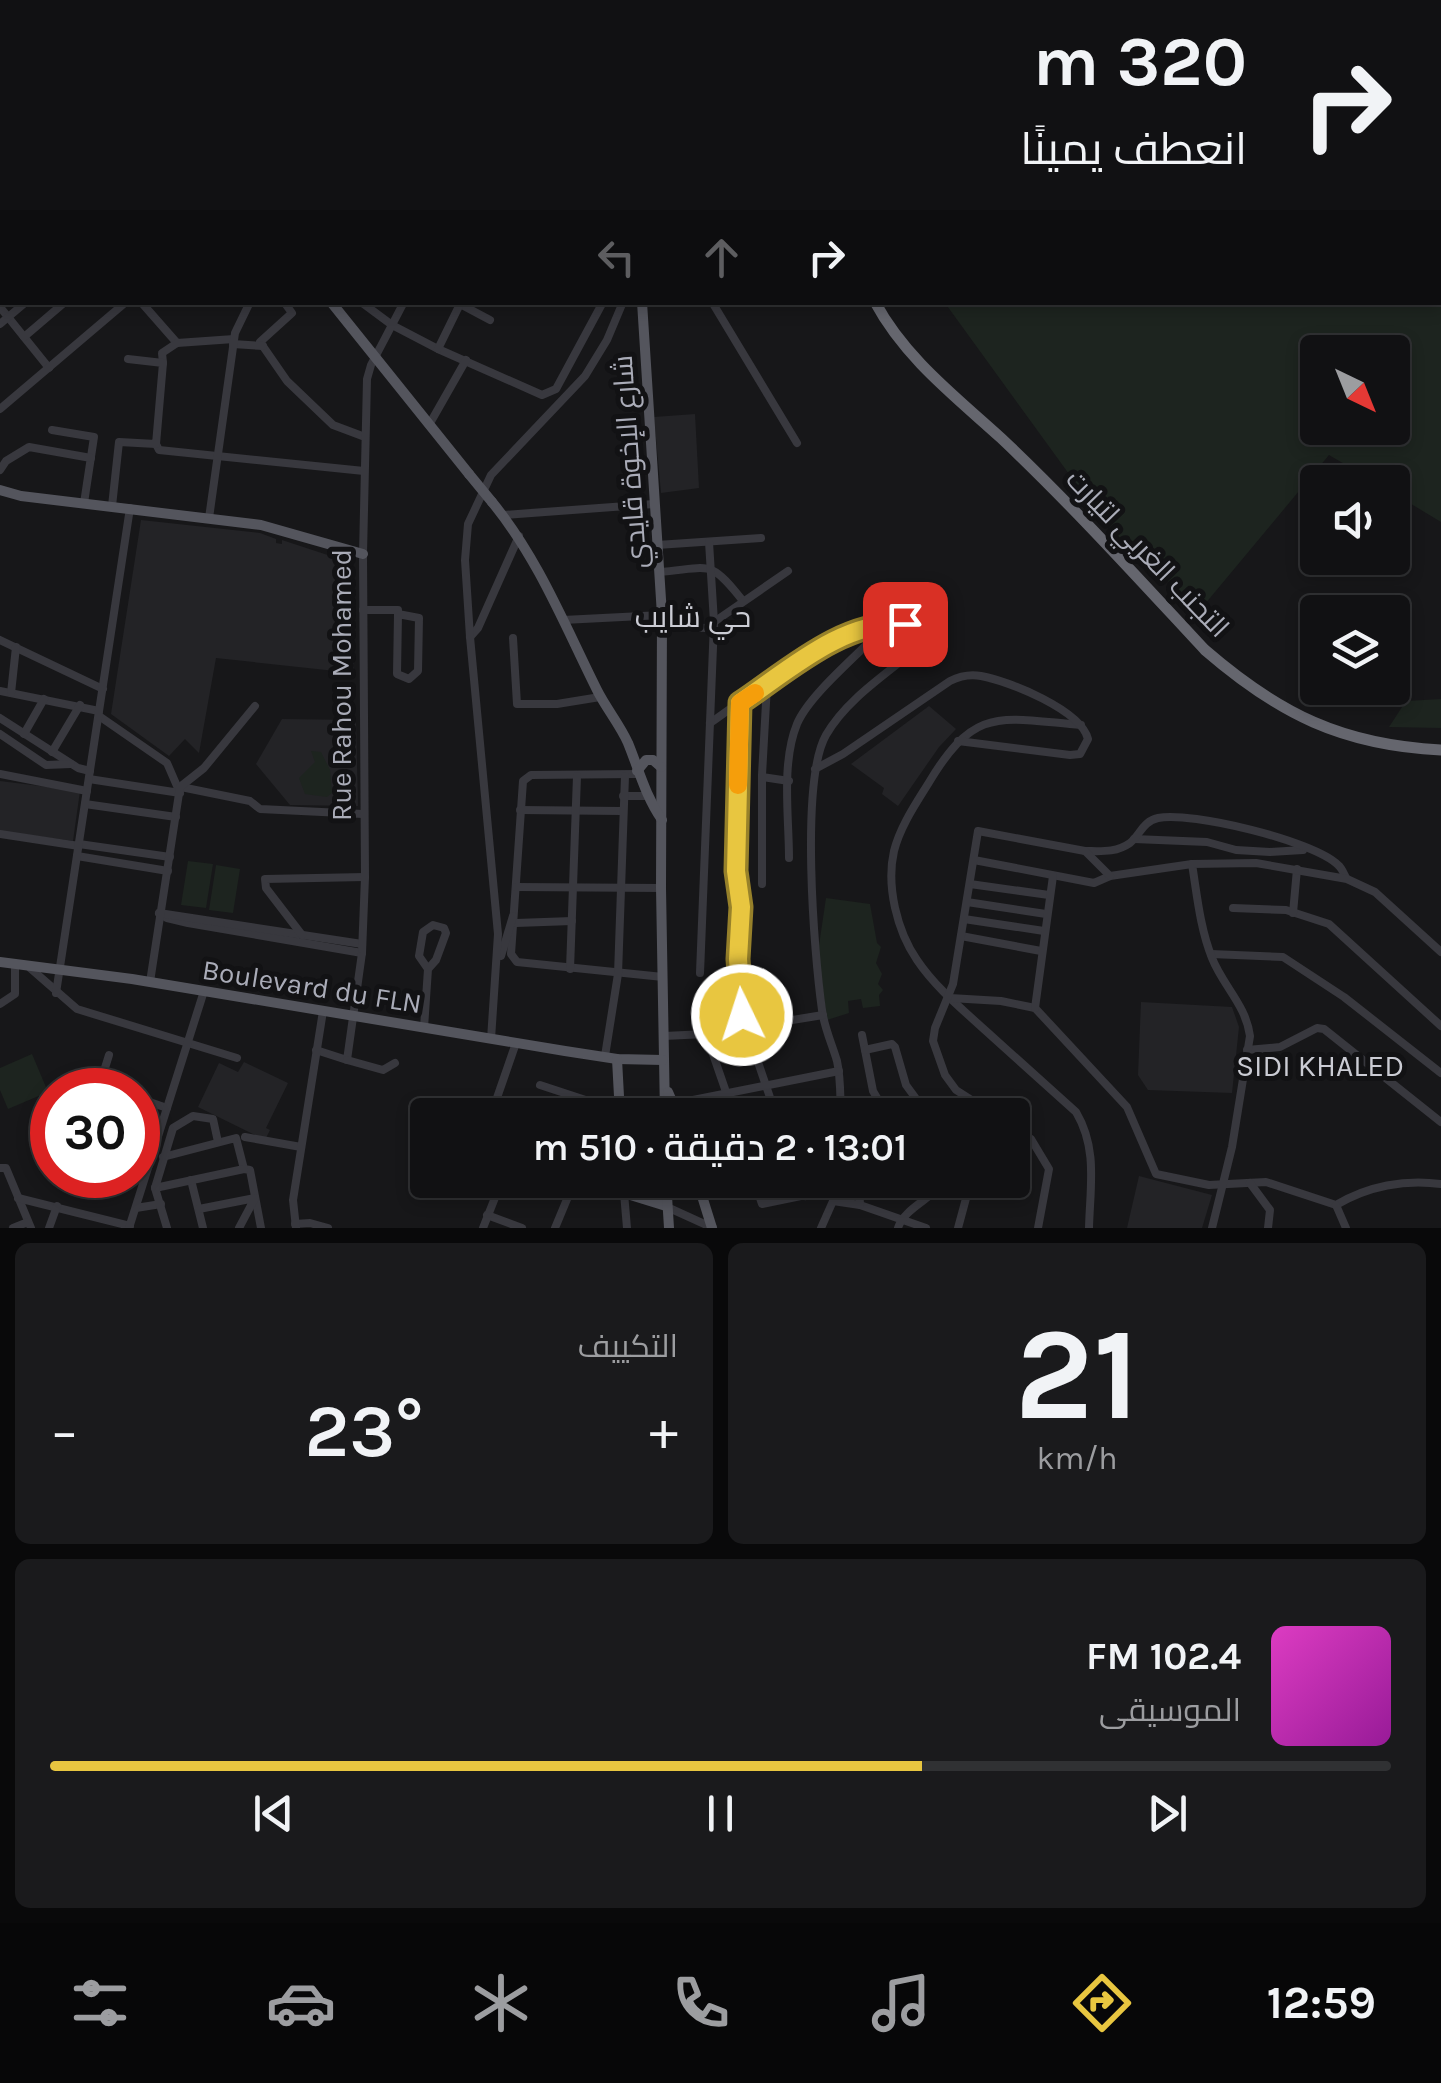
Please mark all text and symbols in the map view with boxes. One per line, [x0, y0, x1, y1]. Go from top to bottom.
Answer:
text: 320 m [1033, 21, 1247, 103]
icon: right [1282, 40, 1412, 170]
text: انعطف يمينًا [1020, 123, 1247, 175]
icon: left [589, 230, 644, 285]
icon: ahead [694, 230, 749, 285]
icon: right [799, 230, 854, 285]
north arrow [1300, 335, 1410, 445]
map controls [1300, 335, 1410, 705]
street label: شارع الإخوة قايدي [606, 354, 658, 570]
street label: التجنب الغربي لتيارت [1056, 463, 1236, 648]
button: sound [1300, 465, 1410, 575]
street label: Rue Rahou Mohamed [325, 549, 358, 821]
pin [863, 582, 948, 667]
button: layers [1300, 595, 1410, 705]
icon: arrive [878, 597, 933, 652]
district label: حي شايب [635, 599, 751, 640]
street label: Boulevard du FLN [200, 953, 424, 1020]
position arrow [690, 963, 794, 1067]
district label: SIDI KHALED [1236, 1048, 1404, 1084]
speed limit sign: 30 [30, 1068, 160, 1198]
text: 13:01 · 2 دقيقة · 510 m [533, 1125, 907, 1170]
text: 21 [1015, 1299, 1140, 1451]
text: التكييف [578, 1328, 678, 1365]
text: 23° [305, 1387, 424, 1475]
text: − [50, 1399, 79, 1463]
text: + [649, 1399, 678, 1463]
text: km/h [1036, 1440, 1118, 1477]
text: 102.4 FM [1086, 1634, 1241, 1679]
text: الموسيقى [1099, 1692, 1241, 1729]
icon: previous [246, 1786, 301, 1841]
icon: pause [693, 1786, 748, 1841]
icon: next [1140, 1786, 1195, 1841]
icon: filters [65, 1968, 135, 2038]
icon: car [266, 1968, 336, 2038]
icon: climate [466, 1968, 536, 2038]
icon: phone [666, 1968, 736, 2038]
icon: music [866, 1968, 936, 2038]
icon: directions [1067, 1968, 1137, 2038]
text: 12:59 [1267, 1977, 1376, 2029]

